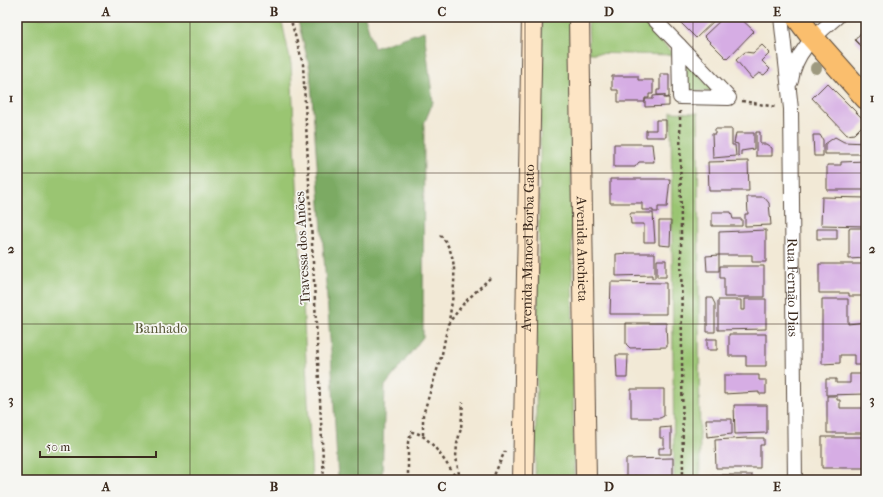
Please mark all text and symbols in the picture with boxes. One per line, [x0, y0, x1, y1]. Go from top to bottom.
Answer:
text: A [101, 4, 111, 19]
text: B [270, 4, 279, 19]
text: C [438, 4, 447, 19]
text: D [604, 4, 614, 19]
text: E [773, 4, 781, 19]
text: 1 [9, 90, 14, 105]
text: 1 [870, 90, 875, 105]
street label: Avenida Manoel Borba Gato [518, 164, 538, 333]
street label: Travessa dos Anões [291, 191, 314, 305]
street label: Avenida Anchieta [573, 195, 591, 302]
street label: Rua Fernão Dias [783, 238, 801, 337]
text: 2 [8, 241, 15, 256]
text: 2 [869, 241, 876, 256]
park label: Banhado [135, 320, 187, 337]
text: 3 [8, 392, 14, 408]
text: 3 [869, 392, 875, 408]
scale bar [40, 433, 156, 459]
text: 50 m [46, 440, 70, 454]
text: A [101, 479, 111, 494]
text: B [270, 479, 279, 494]
text: C [438, 479, 447, 494]
text: D [604, 479, 614, 494]
text: E [773, 479, 781, 494]

